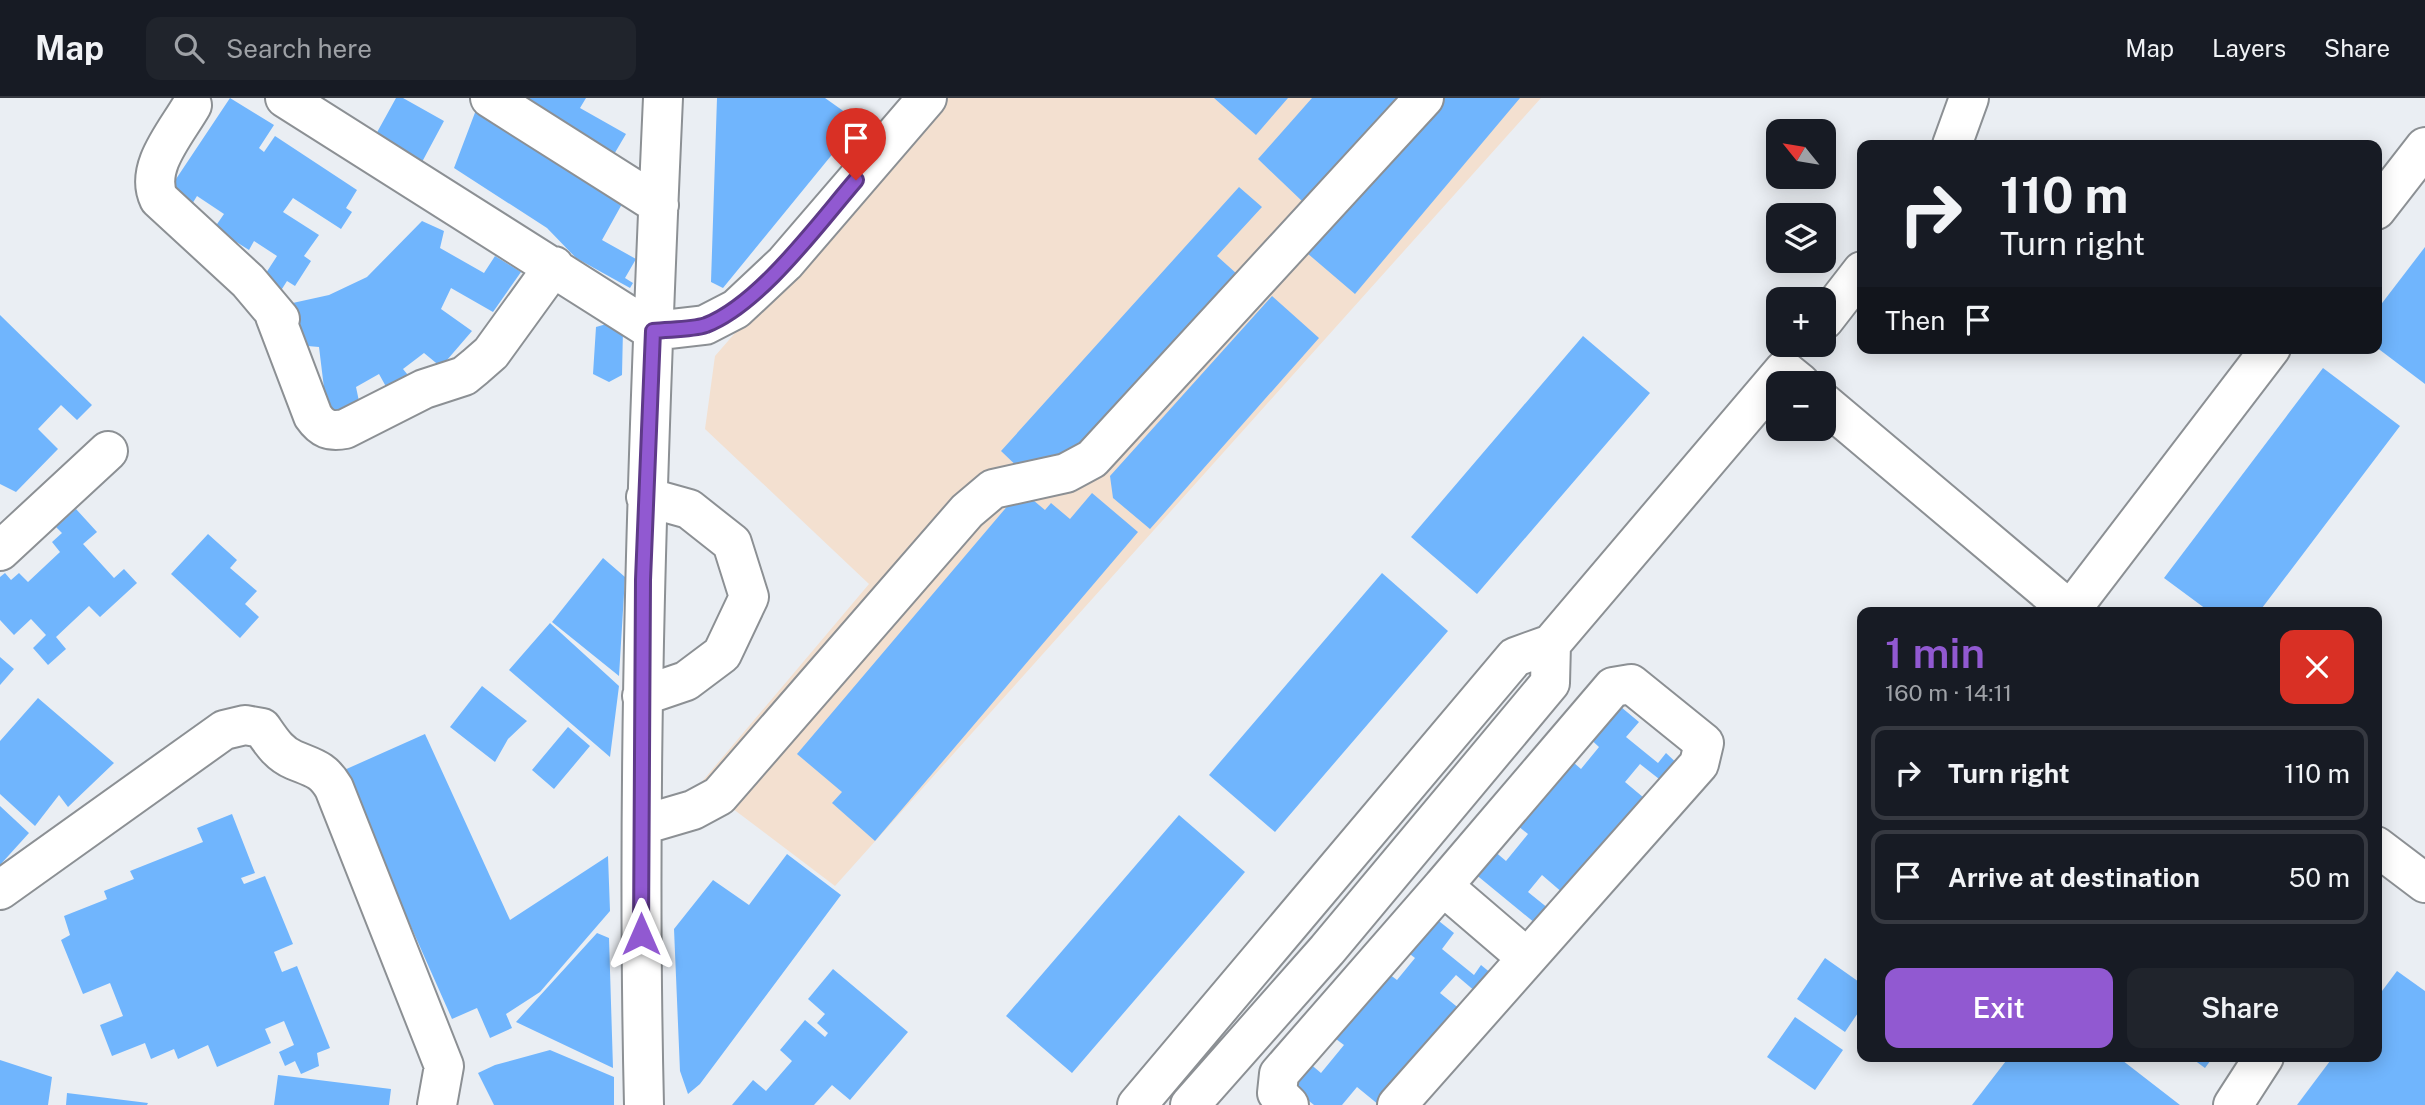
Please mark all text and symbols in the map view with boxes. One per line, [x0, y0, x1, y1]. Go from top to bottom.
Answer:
search box [146, 17, 636, 80]
text: Map [35, 29, 104, 67]
icon: search [170, 29, 208, 67]
text: Search here [226, 33, 372, 64]
text: Map [2125, 34, 2174, 62]
text: Layers [2212, 34, 2286, 62]
text: Share [2324, 34, 2390, 62]
pin [826, 108, 886, 180]
icon: arrive [837, 119, 875, 157]
north arrow [1766, 119, 1836, 189]
map controls [1766, 119, 1836, 441]
text: 110 m [2000, 166, 2128, 224]
icon: right [1885, 168, 1976, 259]
button: layers [1766, 203, 1836, 273]
text: Turn right [2000, 225, 2145, 262]
button: + [1766, 287, 1836, 357]
icon: arrive [1959, 301, 1997, 339]
text: Then [1885, 305, 1945, 336]
button: − [1766, 371, 1836, 441]
text: 1 min [1885, 628, 1985, 677]
button: close [2280, 630, 2354, 704]
text: 160 m · 14:11 [1885, 679, 2012, 706]
icon: right [1889, 754, 1927, 792]
text: Turn right [1948, 758, 2070, 789]
text: 110 m [2284, 758, 2350, 789]
icon: arrive [1889, 858, 1927, 896]
text: Arrive at destination [1948, 862, 2200, 893]
text: 50 m [2289, 862, 2350, 893]
position arrow [604, 897, 678, 971]
button: Exit [1885, 968, 2113, 1048]
button: Share [2127, 968, 2354, 1048]

